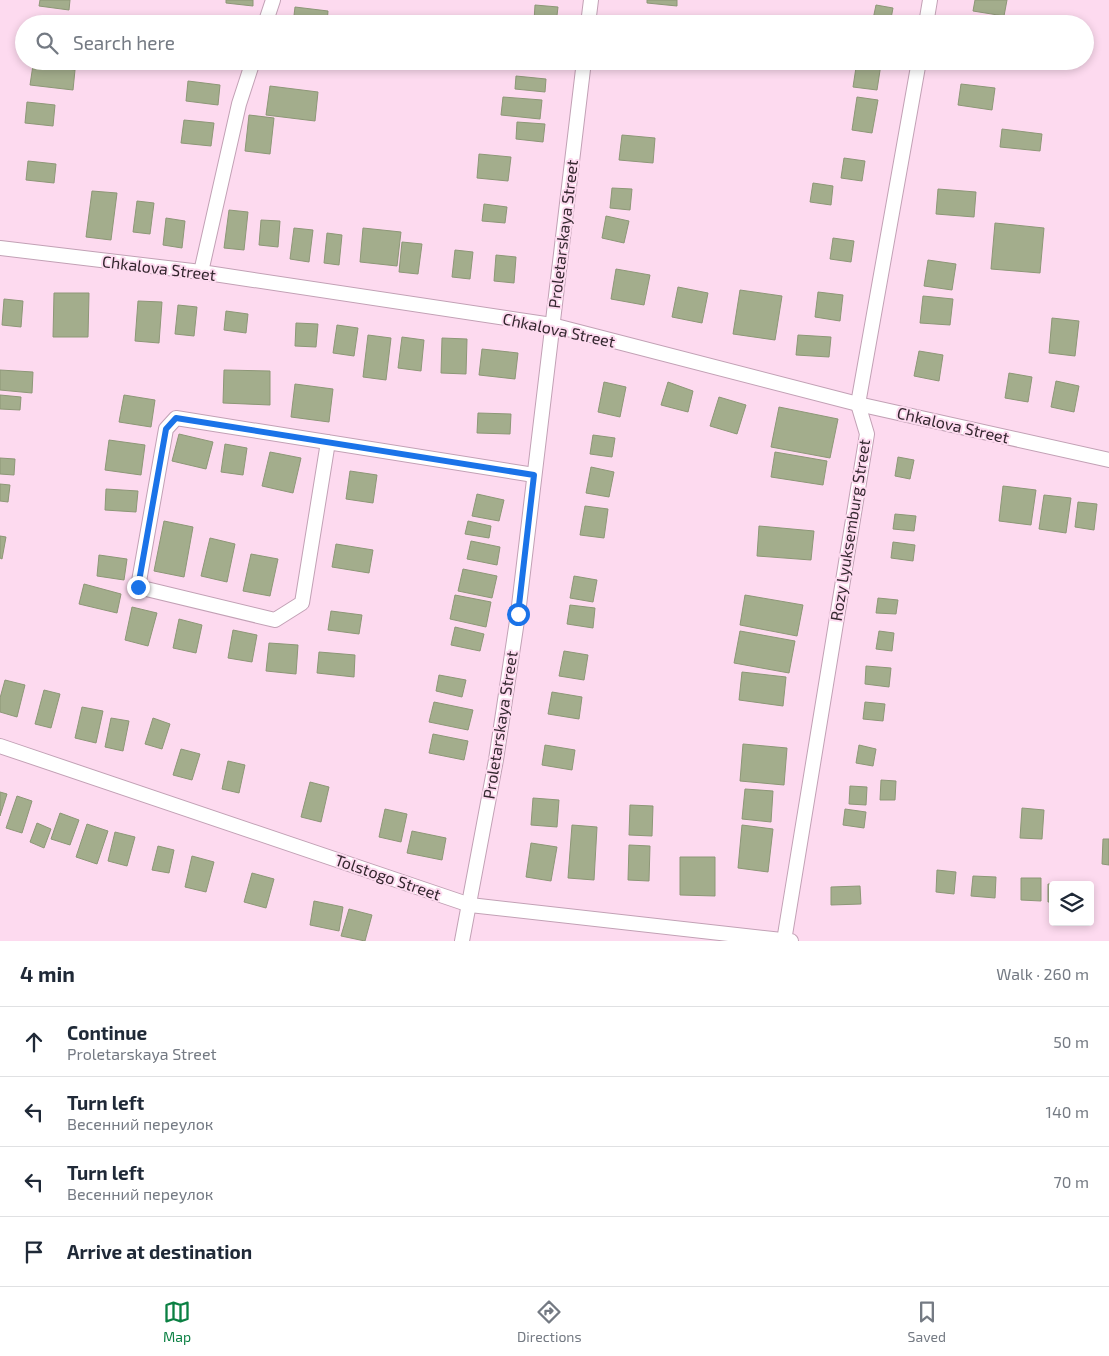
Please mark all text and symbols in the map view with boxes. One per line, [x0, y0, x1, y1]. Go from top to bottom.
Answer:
search box [15, 15, 1094, 70]
icon: search [33, 29, 61, 57]
text: Search here [73, 31, 175, 54]
street label: Proletarskaya Street [544, 159, 581, 309]
street label: Chkalova Street [101, 251, 217, 284]
street label: Chkalova Street [501, 308, 617, 351]
street label: Chkalova Street [895, 402, 1011, 447]
street label: Rozy Lyuksemburg Street [826, 438, 873, 622]
route end [127, 576, 150, 599]
route start [507, 603, 530, 626]
street label: Proletarskaya Street [478, 650, 521, 800]
street label: Tolstogo Street [333, 850, 444, 904]
map controls [1049, 881, 1094, 926]
button: layers [1049, 881, 1094, 926]
text: 4 min [20, 961, 75, 986]
text: Walk · 260 m [996, 964, 1089, 983]
text: Continue [67, 1021, 147, 1044]
icon: ahead [20, 1028, 48, 1056]
text: 50 m [1053, 1032, 1089, 1051]
text: Proletarskaya Street [67, 1044, 217, 1063]
text: Turn left [67, 1091, 144, 1114]
icon: left [20, 1098, 48, 1126]
text: 140 m [1046, 1102, 1089, 1121]
text: Весенний переулок [67, 1114, 213, 1133]
text: Turn left [67, 1161, 144, 1184]
icon: left [20, 1168, 48, 1196]
text: 70 m [1054, 1172, 1089, 1191]
text: Весенний переулок [67, 1184, 213, 1203]
icon: arrive [20, 1238, 48, 1266]
text: Arrive at destination [67, 1240, 252, 1263]
tab: Map [163, 1298, 191, 1345]
tab: Directions [517, 1298, 582, 1345]
tab: Saved [908, 1298, 946, 1345]

